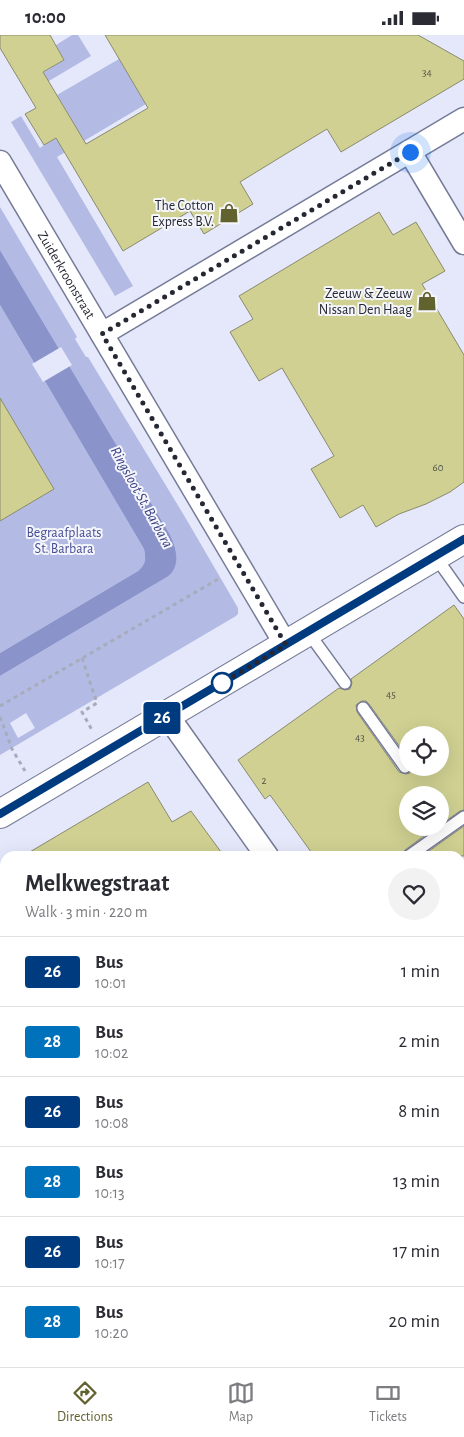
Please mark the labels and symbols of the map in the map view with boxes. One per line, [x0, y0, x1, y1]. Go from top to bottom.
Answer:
house number: 34 [422, 67, 432, 78]
your location [398, 140, 423, 165]
place label: The Cotton Express B.V. [152, 199, 214, 229]
shop icon: The Cotton Express B.V. [218, 202, 240, 224]
street label: Zuiderkroonstraat [35, 229, 97, 322]
place label: Zeeuw & Zeeuw Nissan Den Haag [319, 287, 413, 317]
shop icon: Zeeuw & Zeeuw Nissan Den Haag [416, 290, 438, 312]
water label: Ringsloot St. Barbara [108, 444, 176, 550]
house number: 60 [433, 462, 444, 473]
park label: Begraafplaats St. Barbara [26, 526, 102, 556]
unlabelled marker [211, 672, 233, 694]
house number: 45 [386, 689, 396, 700]
line badge: 26 [140, 702, 184, 734]
house number: 43 [355, 732, 365, 743]
house number: 2 [261, 775, 267, 786]

